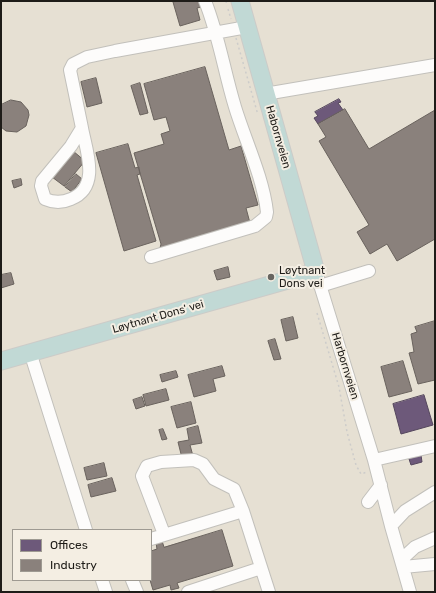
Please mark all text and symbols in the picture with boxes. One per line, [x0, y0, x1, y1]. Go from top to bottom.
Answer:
street label: Habornveien [263, 104, 293, 170]
place label: Løytnant Dons vei [279, 264, 325, 290]
marker: Løytnant Dons vei [266, 272, 276, 282]
street label: Løytnant Dons' vei [111, 298, 205, 336]
street label: Harbornveien [329, 331, 361, 401]
legend [12, 529, 152, 581]
text: Offices [50, 538, 88, 552]
text: Industry [50, 558, 97, 572]

